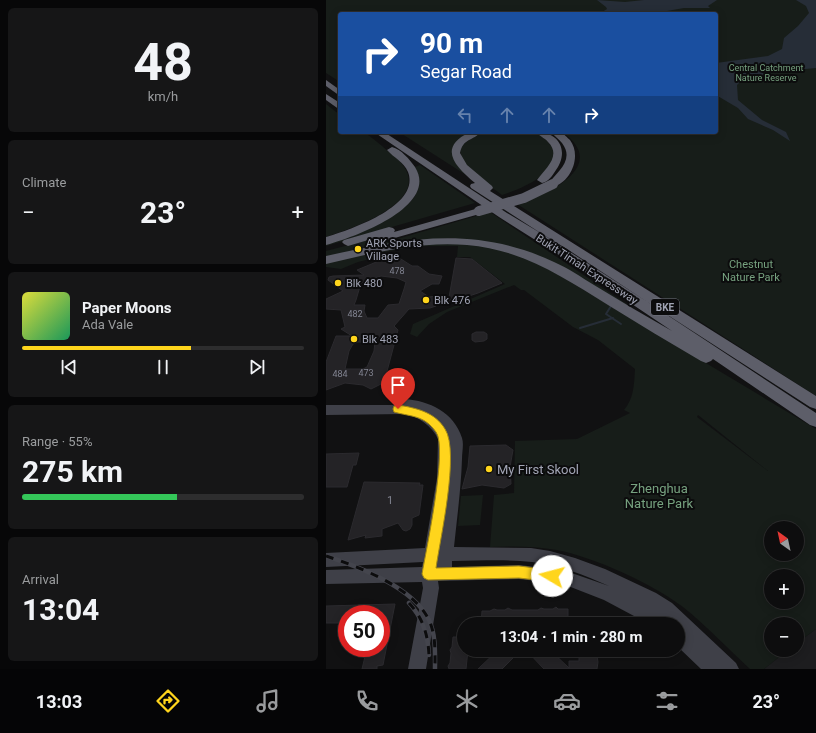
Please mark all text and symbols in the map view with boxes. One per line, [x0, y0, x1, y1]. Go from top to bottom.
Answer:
text: 90 m [420, 27, 483, 60]
icon: right [354, 28, 406, 80]
text: 48 [133, 32, 193, 93]
text: Segar Road [420, 61, 512, 82]
park label: Central Catchment Nature Reserve [729, 63, 803, 83]
text: km/h [148, 89, 178, 104]
icon: left [454, 104, 476, 126]
icon: ahead [496, 104, 518, 126]
icon: ahead [538, 104, 560, 126]
icon: right [580, 104, 602, 126]
text: Climate [22, 175, 66, 190]
text: 23° [140, 195, 186, 230]
text: − [22, 200, 35, 225]
text: + [292, 200, 304, 225]
street label: Bukit Timah Expressway [533, 232, 641, 308]
place label: ARK Sports Village [366, 237, 422, 263]
marker: ARK Sports Village [353, 244, 363, 254]
park label: Chestnut Nature Park [722, 258, 780, 284]
house number: 478 [389, 266, 405, 276]
place label: Blk 480 [346, 277, 382, 290]
marker: Blk 480 [333, 278, 343, 288]
place label: Blk 476 [434, 294, 470, 307]
marker: Blk 476 [421, 295, 431, 305]
text: Paper Moons [82, 299, 172, 317]
road number: BKE [651, 299, 679, 315]
house number: 482 [347, 309, 363, 319]
text: Ada Vale [82, 317, 133, 332]
place label: Blk 483 [362, 333, 398, 346]
marker: Blk 483 [349, 334, 359, 344]
icon: previous [58, 356, 80, 378]
icon: pause [152, 356, 174, 378]
icon: next [246, 356, 268, 378]
house number: 473 [358, 368, 374, 378]
pin [381, 368, 415, 409]
house number: 484 [332, 369, 348, 379]
icon: arrive [387, 374, 409, 396]
text: Range · 55% [22, 434, 92, 449]
text: 275 km [22, 454, 123, 489]
place label: My First Skool [497, 462, 579, 477]
marker: My First Skool [484, 464, 494, 474]
park label: Zhenghua Nature Park [625, 481, 694, 511]
house number: 1 [387, 494, 393, 507]
north arrow [764, 521, 804, 561]
map controls [764, 521, 804, 657]
position arrow [531, 555, 573, 597]
button: + [764, 569, 804, 609]
text: Arrival [22, 572, 59, 587]
text: 13:04 [22, 592, 99, 627]
speed limit sign: 50 [338, 605, 390, 657]
button: − [764, 617, 804, 657]
text: 13:04 · 1 min · 280 m [500, 628, 642, 646]
icon: directions [154, 687, 182, 715]
icon: music [254, 687, 282, 715]
icon: phone [353, 687, 381, 715]
icon: climate [453, 687, 481, 715]
icon: car [553, 687, 581, 715]
icon: filters [653, 687, 681, 715]
text: 13:03 [36, 691, 82, 712]
text: 23° [752, 691, 780, 712]

